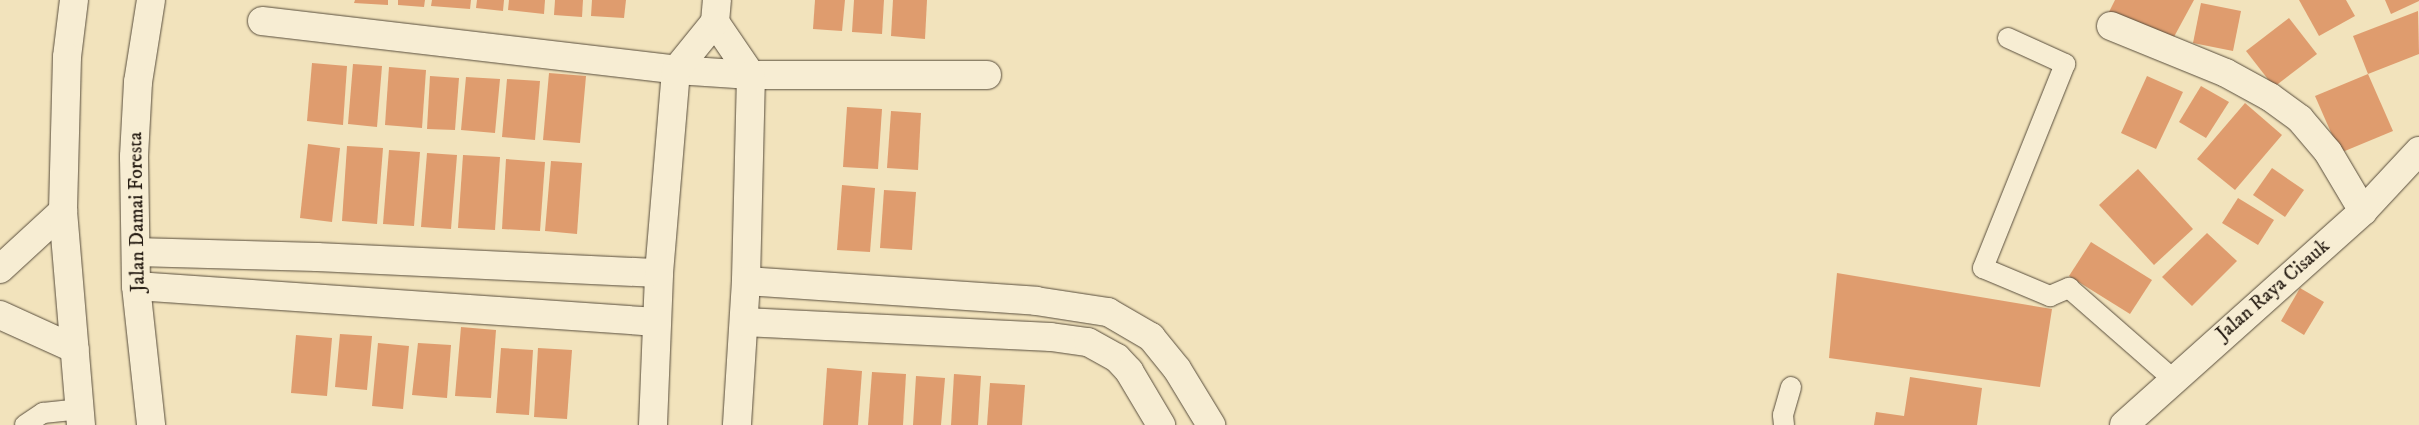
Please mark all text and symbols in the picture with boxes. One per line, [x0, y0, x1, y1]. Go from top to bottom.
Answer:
street label: Jalan Damai Foresta [124, 132, 150, 292]
street label: Jalan Raya Cisauk [2211, 234, 2335, 346]

